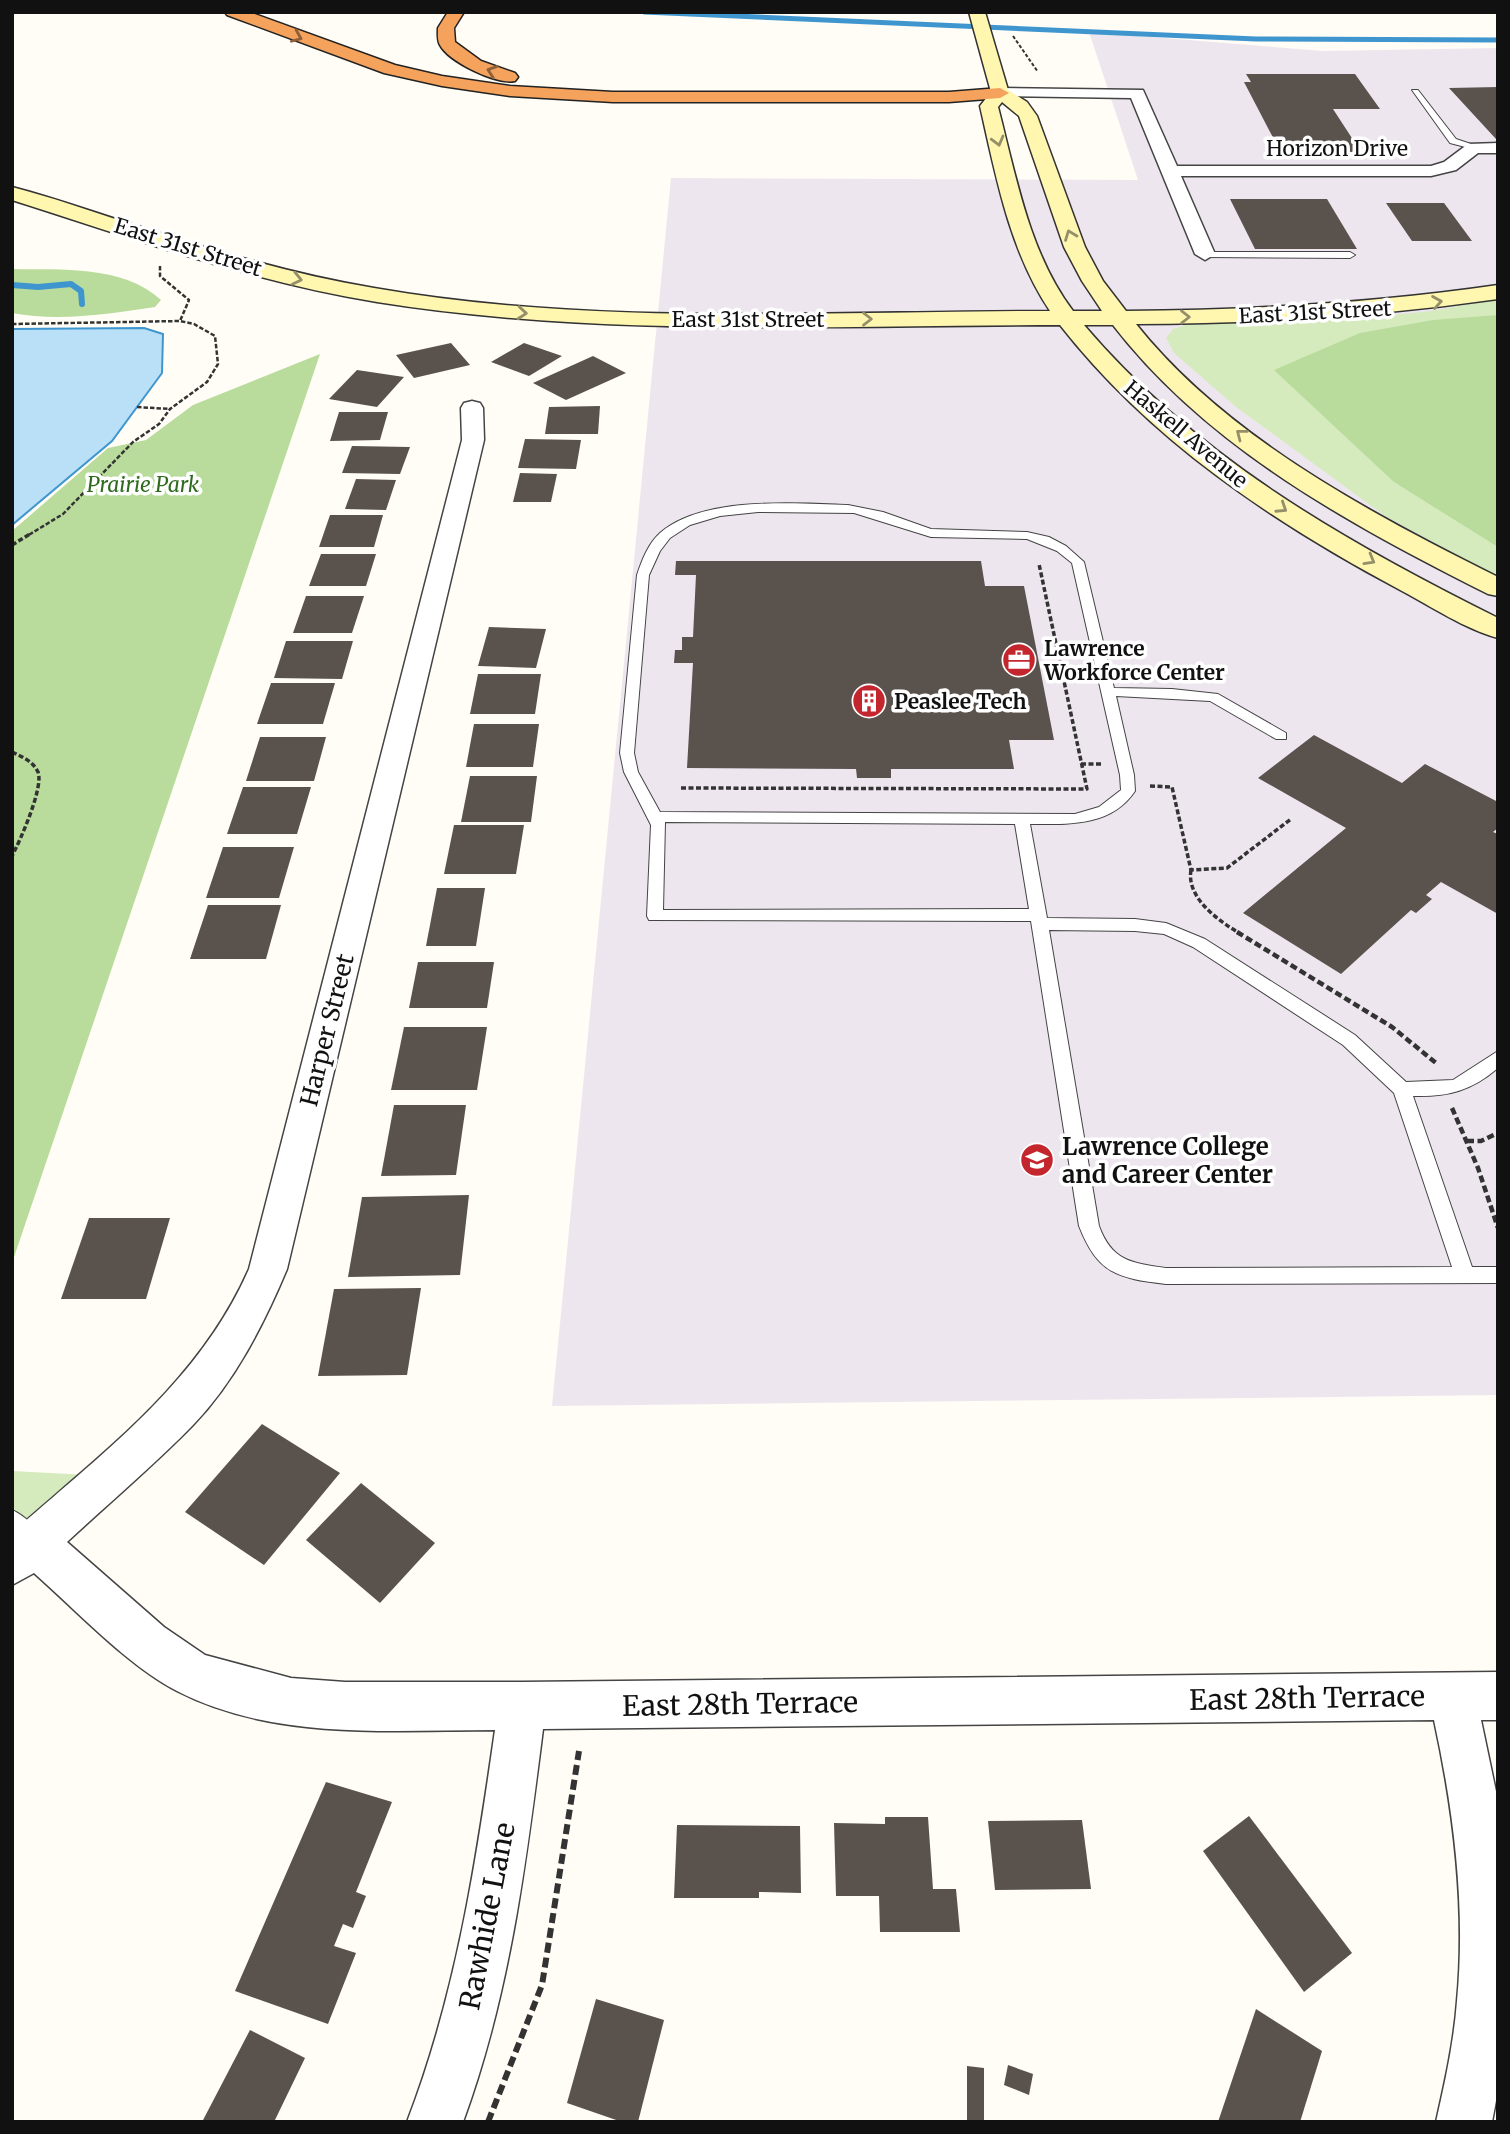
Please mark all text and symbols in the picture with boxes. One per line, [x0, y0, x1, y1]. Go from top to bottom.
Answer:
one-way arrow [290, 29, 302, 43]
one-way arrow [487, 65, 499, 80]
one-way arrow [990, 135, 1004, 147]
street label: Horizon Drive [1266, 135, 1408, 162]
street label: East 31st Street [111, 212, 265, 282]
one-way arrow [1064, 230, 1078, 242]
one-way arrow [291, 271, 303, 285]
street label: East 31st Street [1238, 295, 1392, 329]
one-way arrow [1431, 295, 1442, 310]
one-way arrow [517, 305, 528, 320]
street label: East 31st Street [672, 306, 824, 333]
one-way arrow [1180, 309, 1191, 325]
one-way arrow [862, 311, 873, 327]
street label: Haskell Avenue [1119, 374, 1253, 494]
one-way arrow [1236, 429, 1249, 442]
park label: Prairie Park [87, 471, 200, 498]
one-way arrow [1274, 499, 1287, 512]
one-way arrow [1363, 552, 1375, 565]
place label: Lawrence Workforce Center [1043, 635, 1225, 686]
office icon: Lawrence Workforce Center [1000, 641, 1038, 679]
building icon: Peaslee Tech [850, 682, 888, 720]
place label: Peaslee Tech [894, 688, 1027, 715]
street label: Harper Street [293, 950, 361, 1109]
place label: Lawrence College and Career Center [1062, 1131, 1273, 1190]
school or university icon: Lawrence College and Career Center [1018, 1141, 1056, 1179]
street label: East 28th Terrace [1189, 1678, 1425, 1718]
street label: East 28th Terrace [622, 1684, 858, 1724]
street label: Rawhide Lane [451, 1819, 523, 2013]

